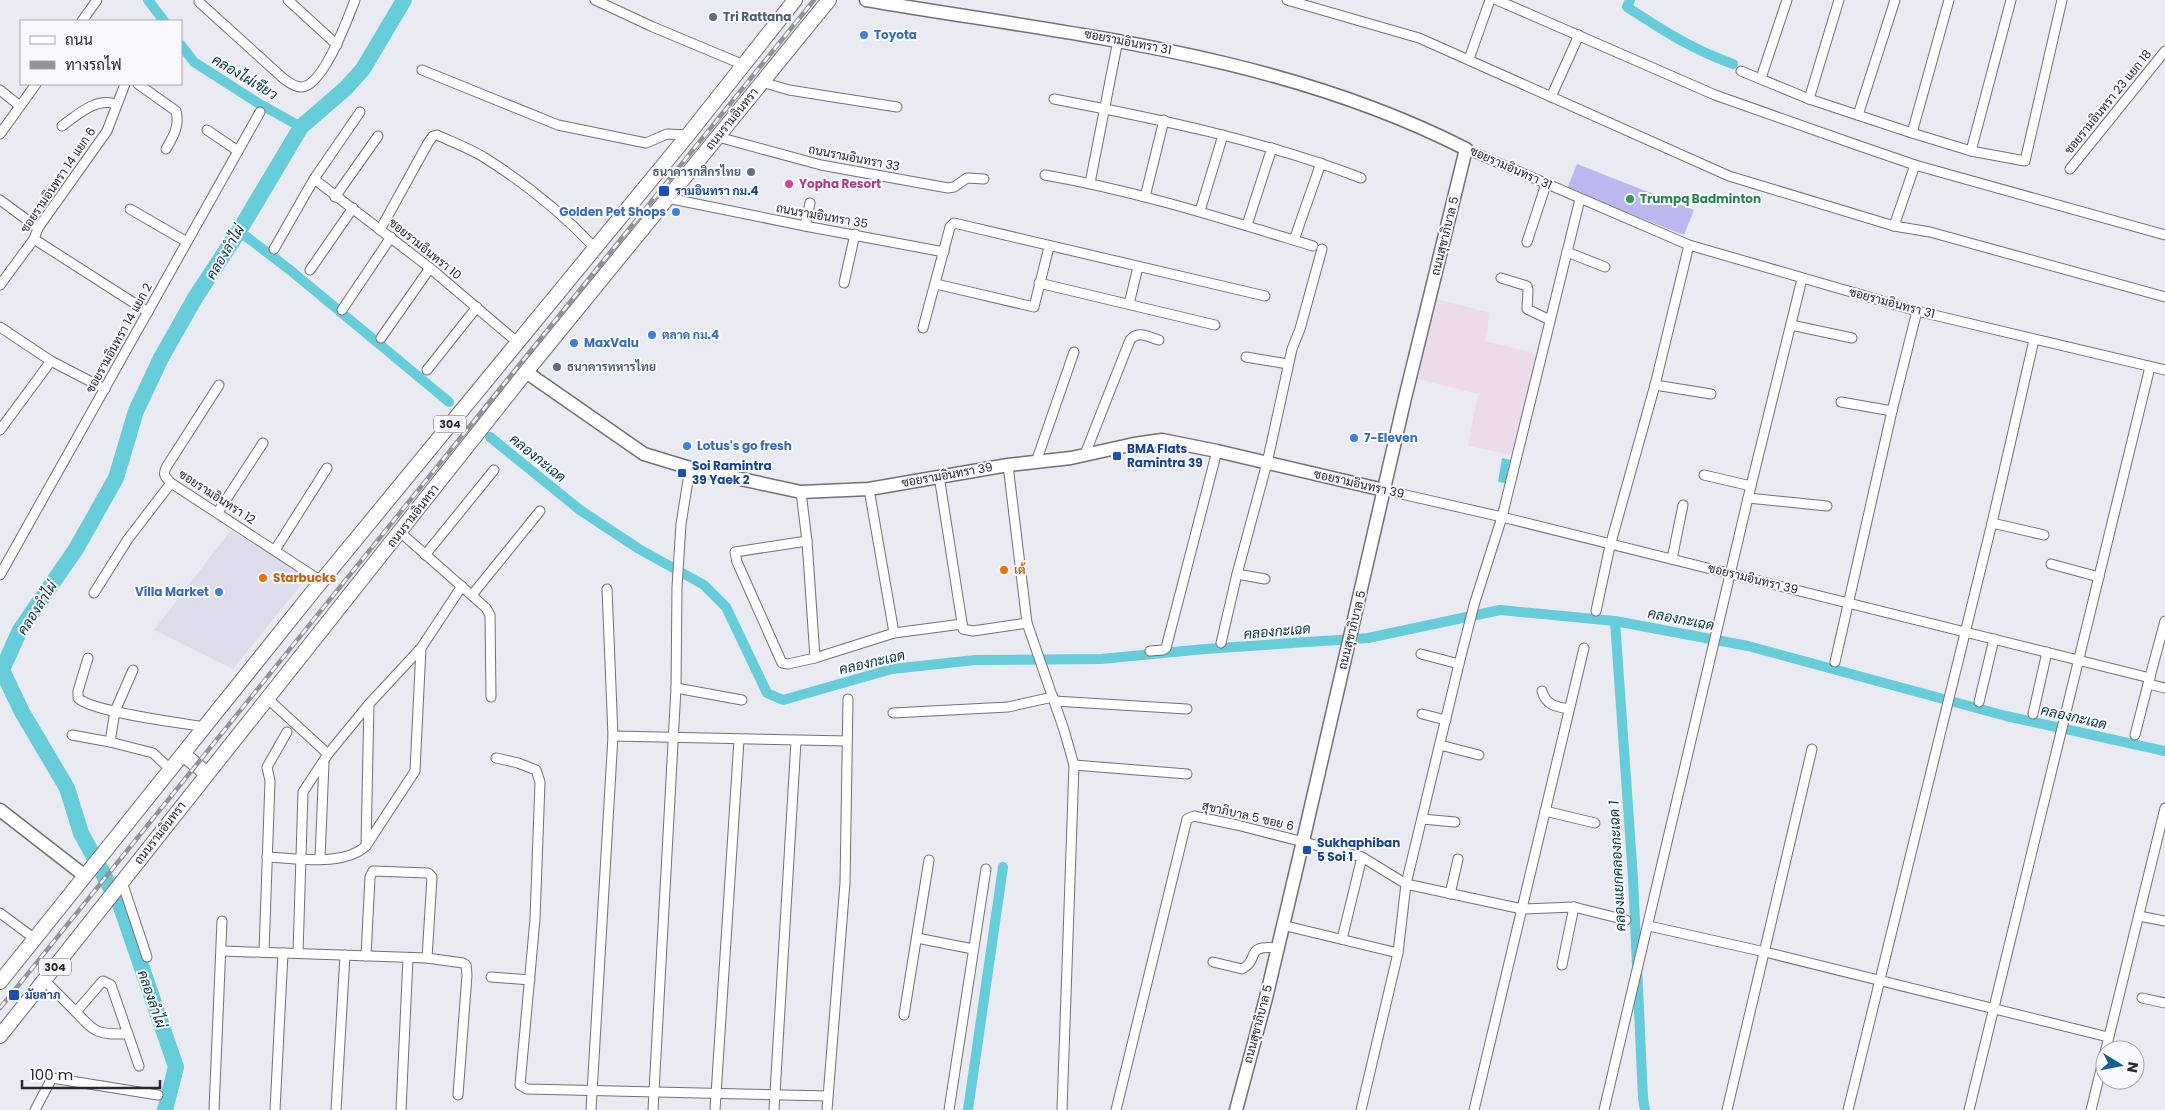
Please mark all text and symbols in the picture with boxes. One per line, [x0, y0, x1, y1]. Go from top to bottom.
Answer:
place label: Tri Rattana [723, 8, 791, 25]
marker: Tri Rattana [707, 11, 719, 23]
legend [20, 20, 182, 85]
street label: ซอยรามอินทรา 31 [1083, 25, 1173, 58]
place label: Toyota [874, 26, 917, 43]
text: ถนน [65, 29, 93, 50]
marker: Toyota [858, 29, 870, 41]
street label: ซอยรามอินทรา 23 แยก 18 [2060, 46, 2155, 158]
water label: คลองไผ่เขียว [209, 50, 281, 104]
text: ทางรถไฟ [65, 54, 122, 75]
street label: ถนนรามอินทรา [701, 84, 762, 153]
street label: ซอยรามอินทรา 14 แยก 6 [16, 124, 99, 236]
street label: ถนนรามอินทรา 33 [807, 140, 901, 175]
street label: ซอยรามอินทรา 31 [1467, 142, 1555, 193]
place label: ธนาคารกสิกรไทย [652, 163, 741, 180]
marker: ธนาคารกสิกรไทย [745, 166, 757, 178]
place label: Yopha Resort [799, 175, 881, 192]
marker: Yopha Resort [783, 178, 795, 190]
place label: รามอินทรา กม.4 [675, 182, 759, 199]
marker: รามอินทรา กม.4 [657, 184, 671, 198]
place label: Trumpq Badminton [1640, 190, 1761, 207]
marker: Trumpq Badminton [1624, 193, 1636, 205]
street label: ถนนสุขาภิบาล 5 [1426, 195, 1464, 277]
street label: ถนนรามอินทรา 35 [775, 199, 869, 232]
place label: Golden Pet Shops [559, 203, 666, 220]
marker: Golden Pet Shops [670, 206, 682, 218]
street label: ซอยรามอินทรา 10 [385, 214, 465, 283]
water label: คลองลำไผ่ [201, 220, 250, 283]
street label: ซอยรามอินทรา 14 แยก 2 [81, 280, 156, 396]
street label: ซอยรามอินทรา 31 [1847, 283, 1937, 322]
place label: ตลาด กม.4 [662, 326, 719, 343]
marker: ตลาด กม.4 [646, 329, 658, 341]
place label: MaxValu [584, 334, 639, 351]
marker: MaxValu [568, 337, 580, 349]
place label: ธนาคารทหารไทย [567, 358, 656, 375]
marker: ธนาคารทหารไทย [551, 361, 563, 373]
road number: 304 [434, 416, 466, 432]
water label: คลองกะเฉด [506, 429, 570, 487]
place label: 7-Eleven [1364, 429, 1418, 446]
marker: 7-Eleven [1348, 432, 1360, 444]
place label: Lotus's go fresh [697, 437, 792, 454]
marker: Lotus's go fresh [681, 440, 693, 452]
place label: BMA Flats Ramintra 39 [1127, 440, 1203, 471]
marker: BMA Flats Ramintra 39 [1111, 450, 1123, 462]
place label: Soi Ramintra 39 Yaek 2 [692, 457, 772, 488]
street label: ซอยรามอินทรา 39 [900, 458, 994, 491]
street label: ซอยรามอินทรา 12 [176, 465, 259, 528]
street label: ซอยรามอินทรา 39 [1312, 465, 1406, 502]
marker: Soi Ramintra 39 Yaek 2 [676, 467, 688, 479]
street label: ถนนรามอินทรา [383, 481, 443, 551]
street label: ซอยรามอินทรา 39 [1706, 559, 1800, 598]
place label: เต้ [1014, 561, 1026, 578]
marker: เต้ [998, 564, 1010, 576]
place label: Starbucks [273, 569, 336, 586]
marker: Starbucks [257, 572, 269, 584]
water label: คลองลำไผ่ [12, 576, 62, 639]
place label: Villa Market [135, 583, 209, 600]
marker: Villa Market [213, 586, 225, 598]
street label: ถนนสุขาภิบาล 5 [1333, 589, 1371, 671]
water label: คลองกะเฉด [1646, 603, 1716, 635]
water label: คลองกะเฉด [1243, 618, 1311, 644]
water label: คลองกะเฉด [837, 645, 907, 679]
water label: คลองกะเฉด [2039, 700, 2109, 734]
street label: สุขาภิบาล 5 ซอย 6 [1200, 797, 1296, 835]
street label: ถนนรามอินทรา [130, 798, 190, 868]
water label: คลองแยกคลองกะเฉด 1 [1604, 799, 1630, 932]
place label: Sukhaphiban 5 Soi 1 [1317, 834, 1400, 865]
marker: Sukhaphiban 5 Soi 1 [1301, 844, 1313, 856]
road number: 304 [39, 959, 71, 976]
water label: คลองลำไผ่ [133, 967, 172, 1032]
street label: ถนนสุขาภิบาล 5 [1239, 983, 1277, 1065]
place label: มัยลาภ [25, 986, 60, 1003]
marker: มัยลาภ [7, 988, 21, 1002]
north arrow [2095, 1040, 2145, 1090]
scale bar [22, 1058, 160, 1090]
text: N [2122, 1060, 2144, 1074]
text: 100 m [30, 1064, 73, 1085]

